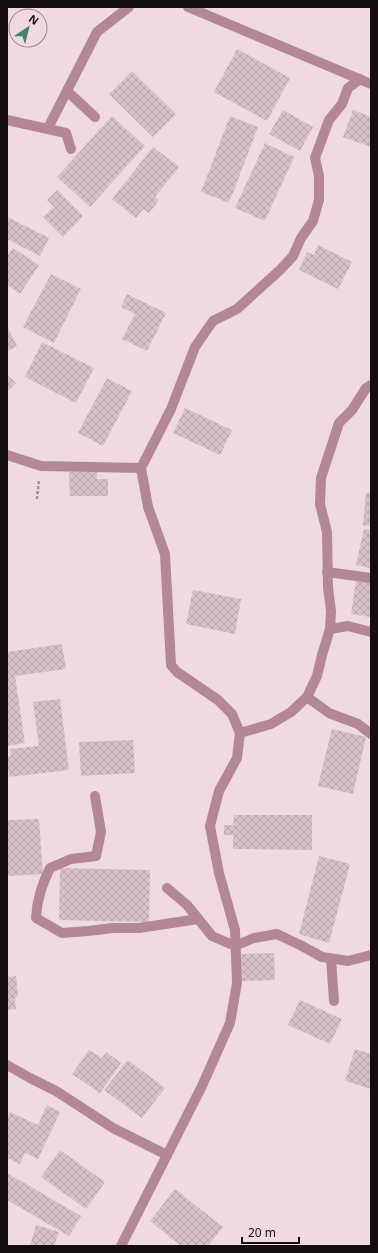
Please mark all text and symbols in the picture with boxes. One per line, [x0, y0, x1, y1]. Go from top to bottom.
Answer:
north arrow [8, 8, 48, 48]
text: N [26, 11, 42, 28]
scale bar [242, 1219, 299, 1245]
text: 20 m [248, 1224, 276, 1241]

